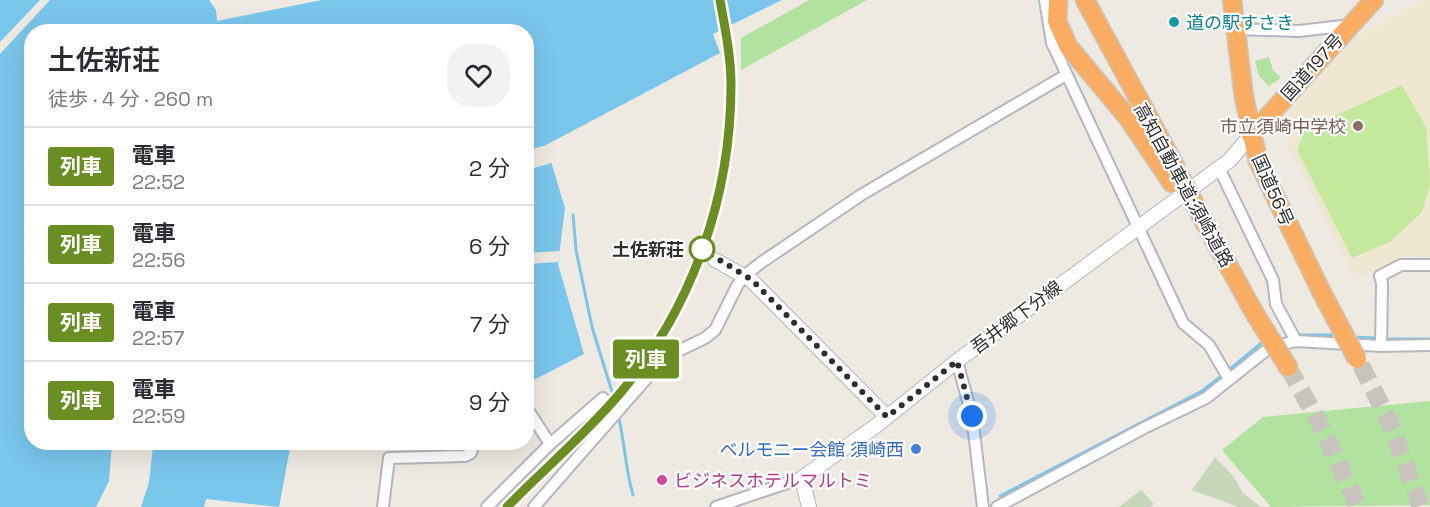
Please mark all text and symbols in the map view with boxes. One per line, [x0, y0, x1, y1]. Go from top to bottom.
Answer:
place label: 道の駅すさき [1186, 11, 1294, 34]
marker: 道の駅すさき [1167, 15, 1181, 29]
street label: 国道197号 [1276, 29, 1348, 105]
text: 土佐新荘 [48, 42, 160, 78]
button: heart [447, 44, 510, 107]
text: 徒歩 · 4 分 · 260 m [48, 86, 213, 112]
street label: 高知自動車道;須崎道路 [1129, 99, 1239, 271]
place label: 市立須崎中学校 [1220, 115, 1346, 138]
marker: 市立須崎中学校 [1351, 119, 1365, 133]
text: 電車 [132, 141, 176, 169]
street label: 国道56号 [1247, 151, 1299, 229]
text: 列車 [60, 153, 102, 180]
text: 2 分 [469, 154, 510, 182]
text: 22:52 [132, 169, 185, 195]
text: 電車 [132, 219, 176, 247]
text: 列車 [60, 231, 102, 258]
text: 6 分 [469, 232, 510, 260]
marker: 土佐新荘 [689, 236, 715, 262]
place label: 土佐新荘 [612, 238, 684, 261]
text: 22:56 [132, 247, 185, 273]
street label: 吾井郷下分線 [966, 275, 1066, 359]
text: 電車 [132, 297, 176, 325]
text: 列車 [60, 309, 102, 336]
text: 7 分 [470, 310, 510, 338]
text: 22:57 [132, 325, 184, 351]
line badge: 列車 [619, 340, 673, 378]
text: 列車 [625, 346, 667, 373]
text: 電車 [132, 375, 176, 403]
text: 列車 [60, 387, 102, 414]
text: 9 分 [469, 388, 510, 416]
your location [957, 401, 987, 431]
text: 22:59 [132, 403, 185, 429]
place label: ベルモニー会館 須崎西 [719, 438, 904, 461]
marker: ベルモニー会館 須崎西 [909, 442, 923, 456]
place label: ビジネスホテルマルトミ [674, 469, 872, 492]
marker: ビジネスホテルマルトミ [655, 473, 669, 487]

